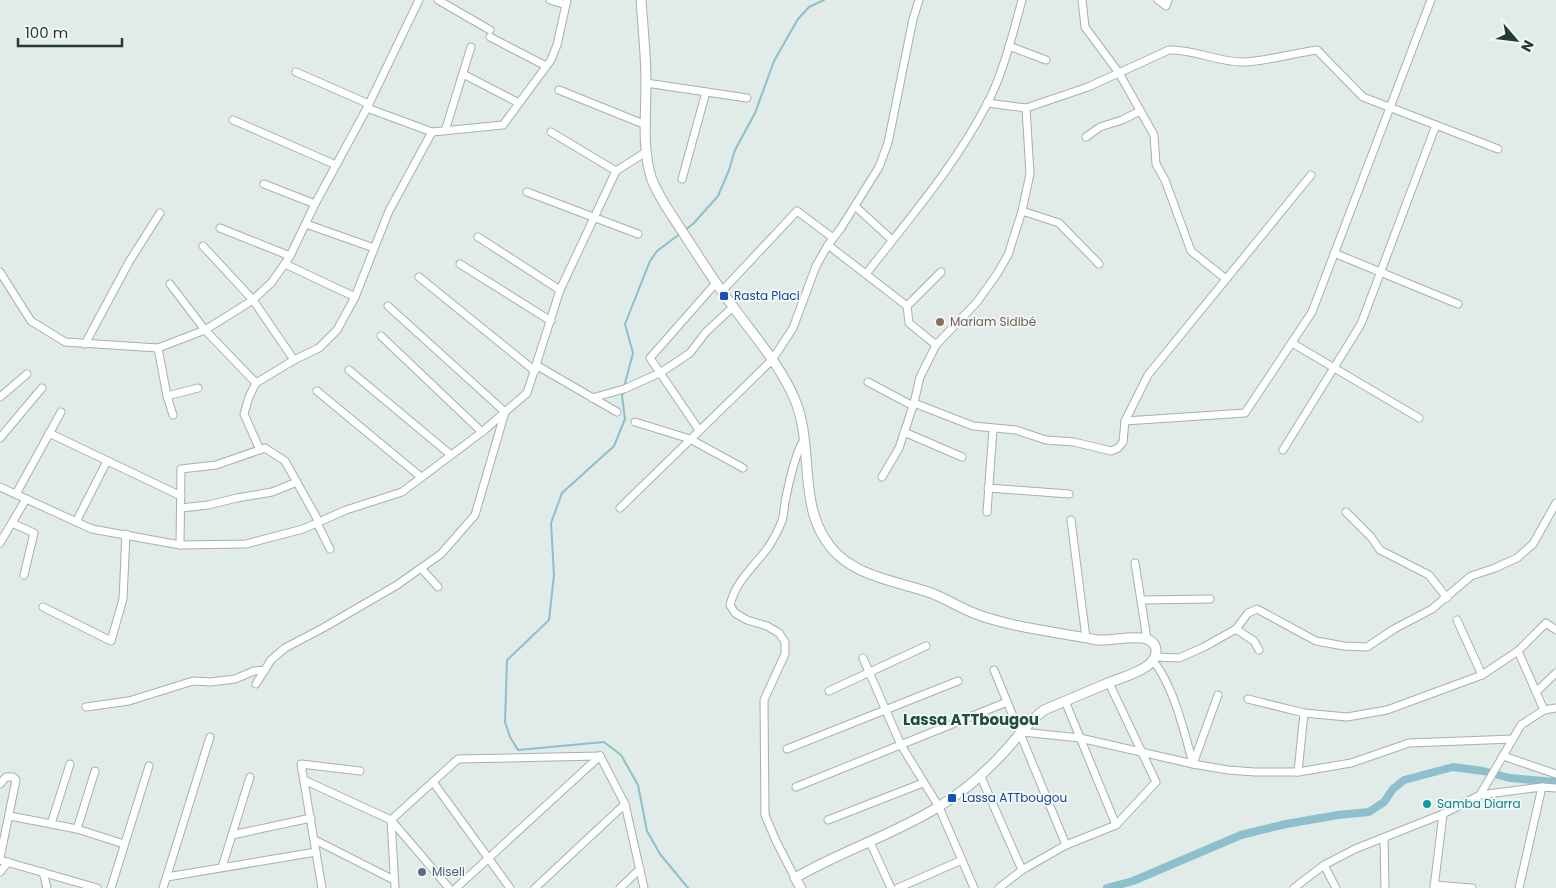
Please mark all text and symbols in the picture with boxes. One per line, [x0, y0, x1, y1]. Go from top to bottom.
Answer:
scale bar [18, 15, 121, 47]
north arrow [1491, 15, 1541, 65]
text: 100 m [25, 22, 68, 43]
text: N [1516, 37, 1539, 55]
place label: Rasta Placi [734, 287, 800, 304]
marker: Rasta Placi [718, 290, 730, 302]
place label: Mariam Sidibé [950, 313, 1036, 330]
marker: Mariam Sidibé [934, 316, 946, 328]
district label: Lassa ATTbougou [903, 709, 1039, 730]
place label: Lassa ATTbougou [962, 789, 1067, 806]
marker: Lassa ATTbougou [946, 792, 958, 804]
place label: Samba Diarra [1437, 795, 1521, 812]
marker: Samba Diarra [1421, 798, 1433, 810]
place label: Miseli [432, 863, 465, 880]
marker: Miseli [416, 866, 428, 878]

